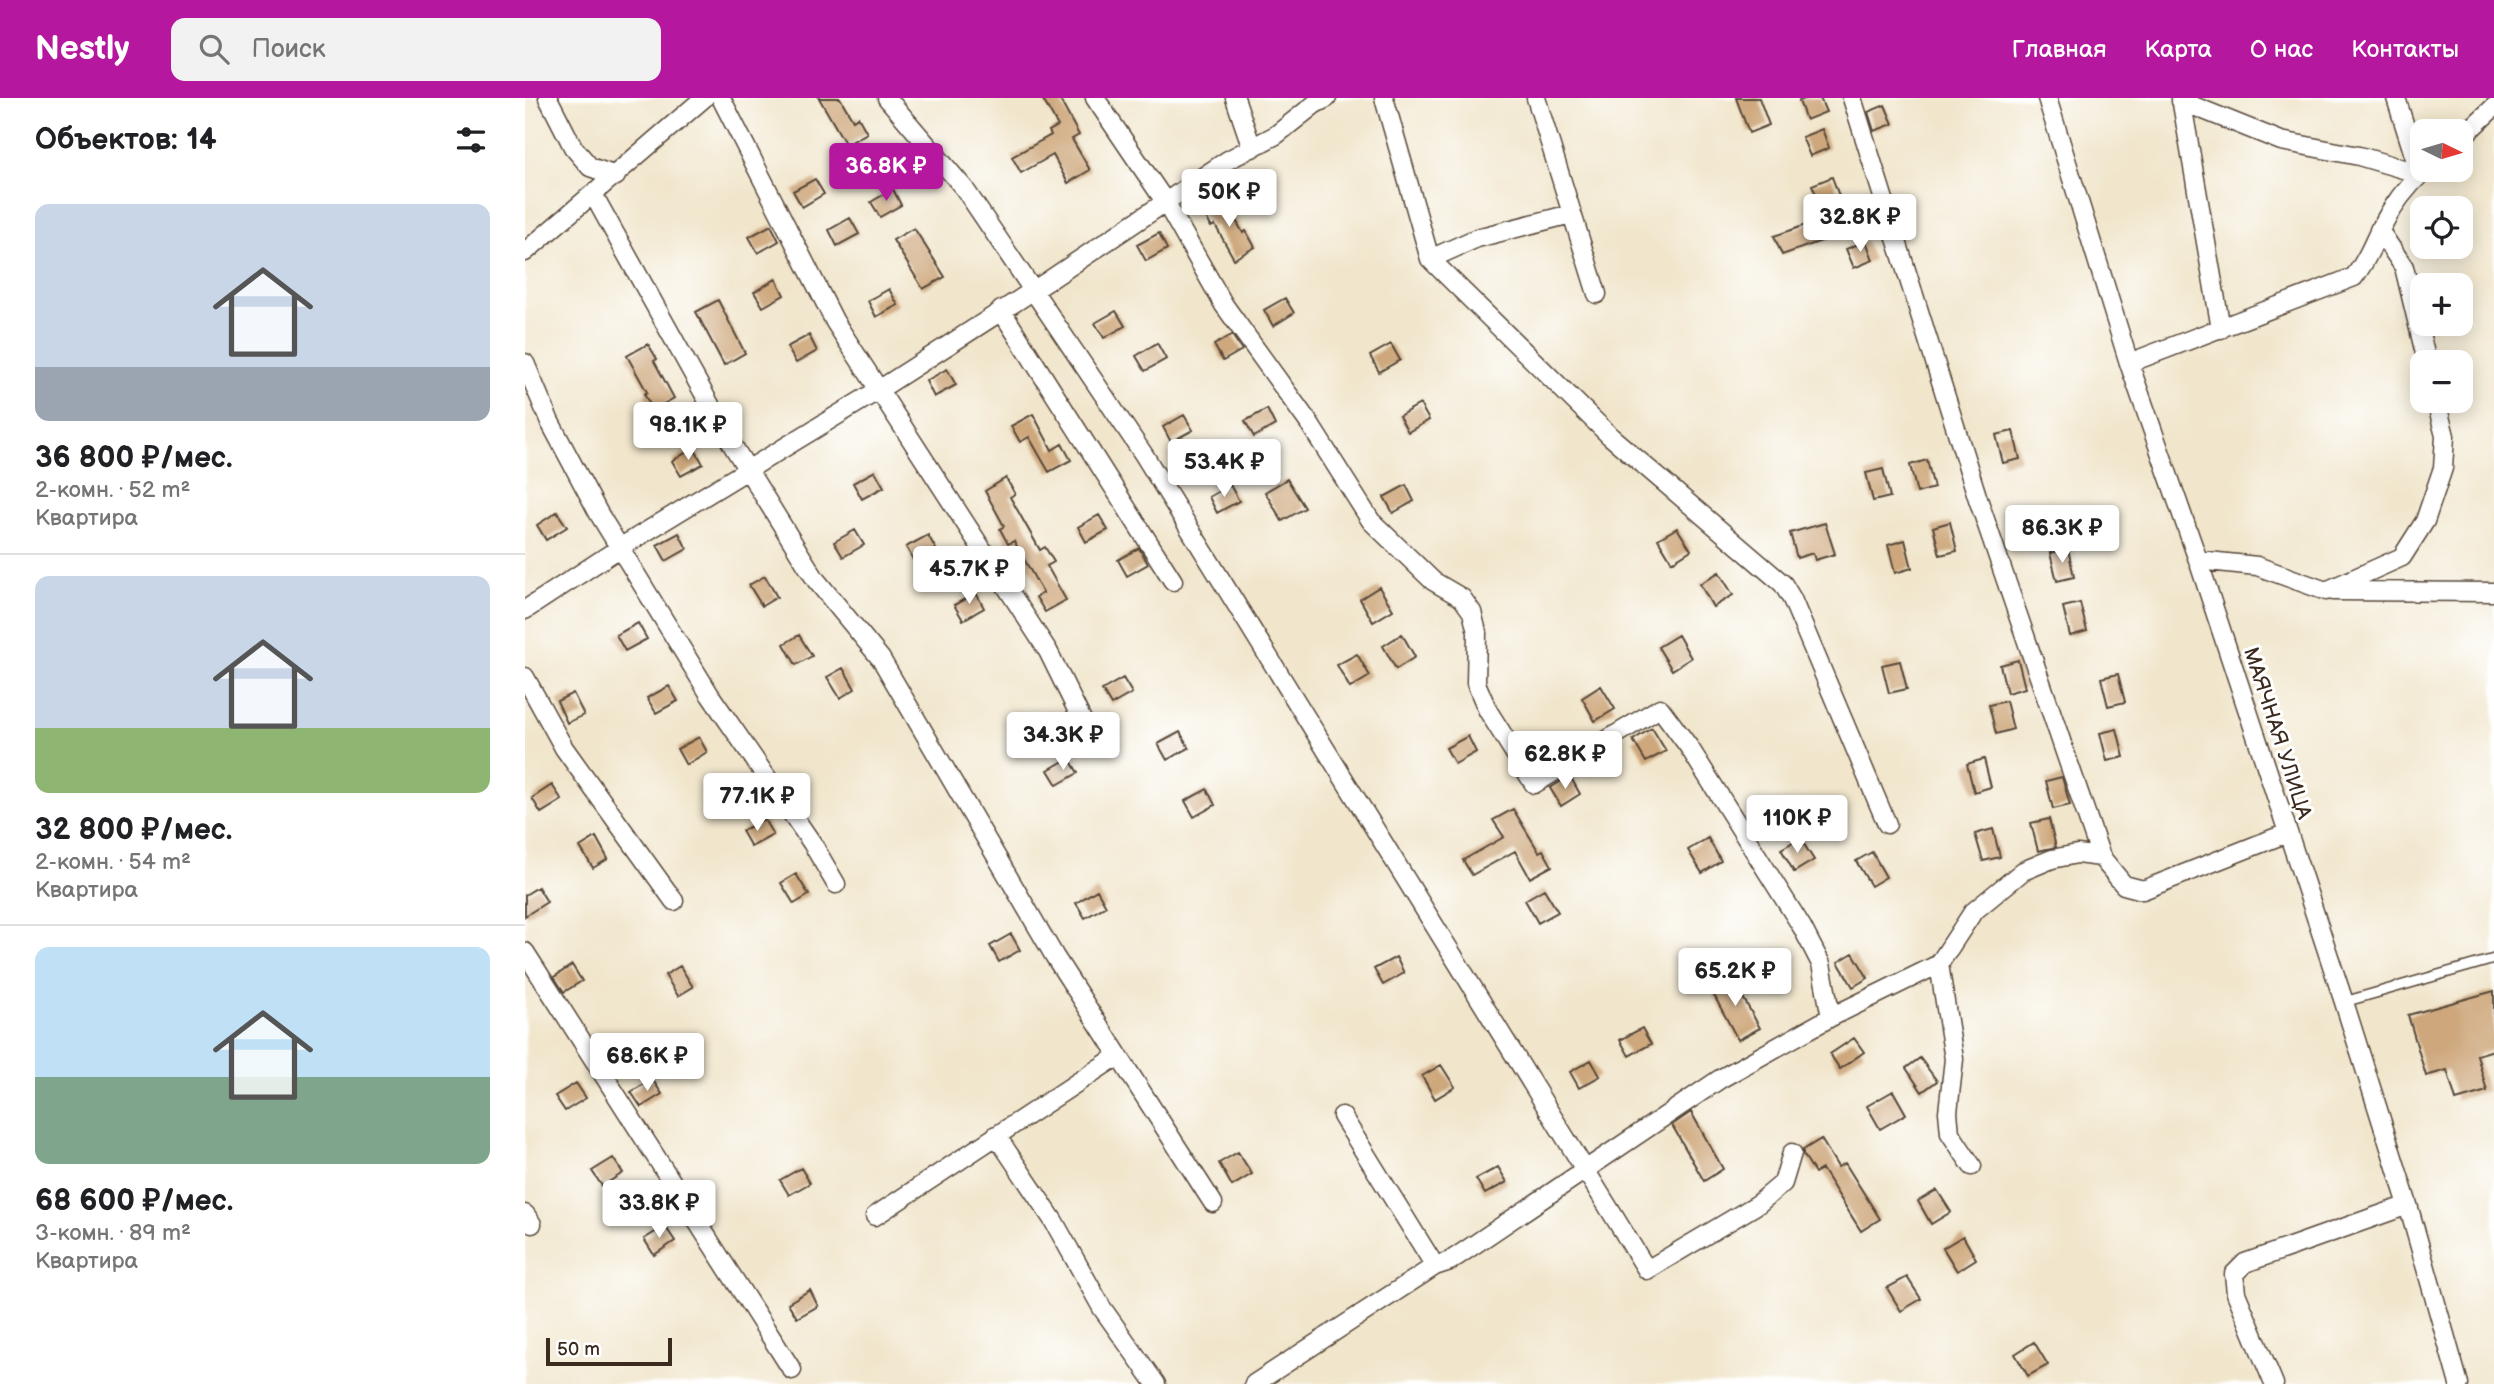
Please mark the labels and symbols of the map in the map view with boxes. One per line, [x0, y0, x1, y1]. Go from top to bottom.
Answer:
north arrow [2410, 119, 2473, 182]
pin: 36.8K ₽ [821, 144, 951, 203]
pin: 50K ₽ [1180, 170, 1278, 229]
pin: 32.8K ₽ [1795, 194, 1925, 254]
pin: 98.1K ₽ [623, 402, 753, 462]
pin: 53.4K ₽ [1159, 440, 1289, 499]
pin: 86.3K ₽ [1997, 505, 2127, 565]
pin: 45.7K ₽ [904, 546, 1034, 606]
street label: МАЯЧНАЯ УЛИЦА [2238, 644, 2317, 822]
pin: 34.3K ₽ [998, 712, 1128, 772]
pin: 62.8K ₽ [1500, 732, 1630, 791]
pin: 77.1K ₽ [692, 774, 822, 833]
pin: 110K ₽ [1740, 796, 1854, 855]
pin: 65.2K ₽ [1670, 948, 1800, 1008]
pin: 68.6K ₽ [582, 1034, 712, 1093]
pin: 33.8K ₽ [594, 1180, 724, 1240]
scale bar [546, 1335, 672, 1367]

